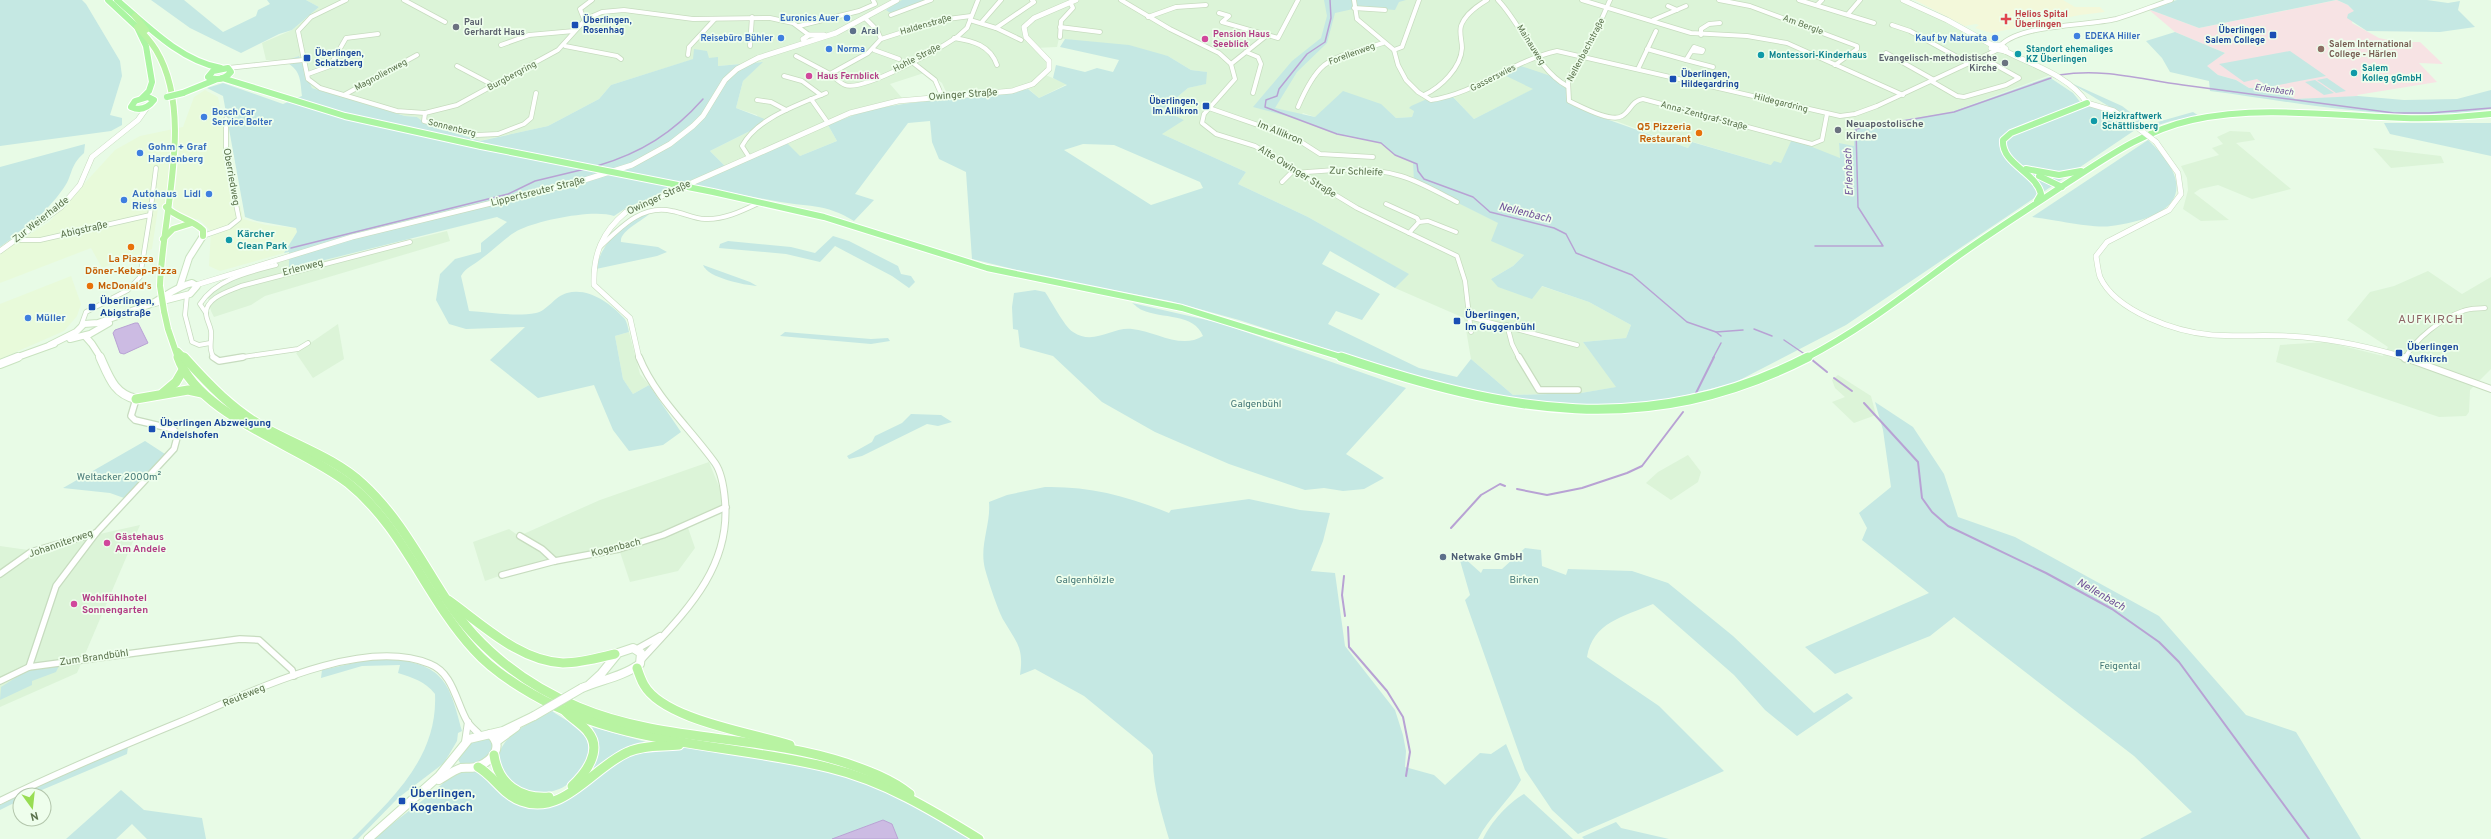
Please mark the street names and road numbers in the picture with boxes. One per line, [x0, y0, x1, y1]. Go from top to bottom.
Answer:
street label: Haldenstraße [899, 12, 953, 38]
street label: Am Bergle [1781, 13, 1825, 37]
street label: Nellenbachstraße [1565, 16, 1608, 84]
street label: Mainauweg [1514, 23, 1548, 67]
street label: Hohle Straße [891, 41, 943, 75]
street label: Forellenweg [1327, 41, 1377, 67]
street label: Magnolienweg [353, 56, 409, 94]
street label: Burgbergring [486, 58, 538, 94]
street label: Gasserswies [1468, 62, 1518, 94]
street label: Owinger Straße [928, 86, 998, 104]
street label: Hildegardring [1753, 91, 1809, 115]
street label: Anna-Zentgraf-Straße [1659, 99, 1749, 133]
street label: Sonnenberg [427, 117, 477, 139]
street label: Im Allikron [1255, 118, 1305, 148]
street label: Alte Owinger Straße [1255, 143, 1339, 201]
street label: Oberriedweg [220, 147, 242, 207]
street label: Zur Schleife [1329, 165, 1383, 179]
street label: Lippertsreuter Straße [490, 174, 586, 210]
street label: Owinger Straße [625, 178, 693, 218]
street label: Zur Weierhalde [10, 194, 72, 246]
street label: Abigstraße [59, 218, 109, 242]
street label: Erlenweg [281, 256, 325, 280]
street label: Johanniterweg [27, 527, 95, 561]
street label: Kogenbach [590, 536, 642, 560]
street label: Zum Brandbühl [59, 647, 129, 669]
street label: Reuteweg [221, 682, 267, 710]

